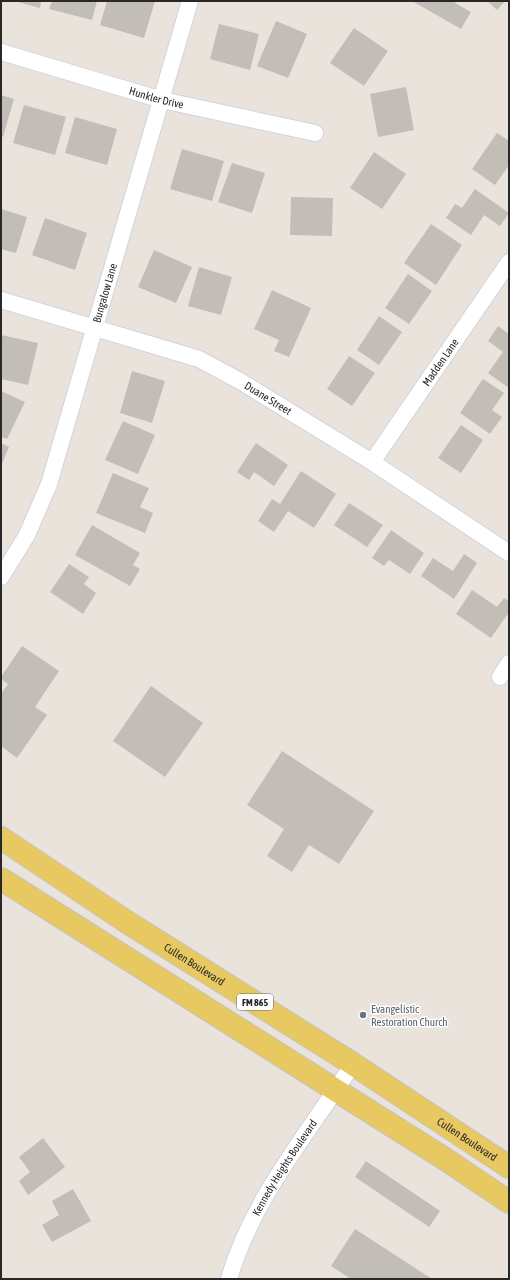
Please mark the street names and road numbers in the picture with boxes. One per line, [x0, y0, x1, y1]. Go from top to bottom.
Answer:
street label: Hunkler Drive [128, 85, 185, 110]
street label: Bungalow Lane [90, 262, 119, 324]
street label: Madden Lane [420, 336, 461, 388]
street label: Duane Street [242, 379, 294, 417]
street label: Cullen Boulevard [162, 941, 227, 988]
road number: FM 865 [237, 994, 273, 1010]
street label: Cullen Boulevard [435, 1115, 499, 1163]
street label: Kennedy Heights Boulevard [250, 1117, 319, 1218]

